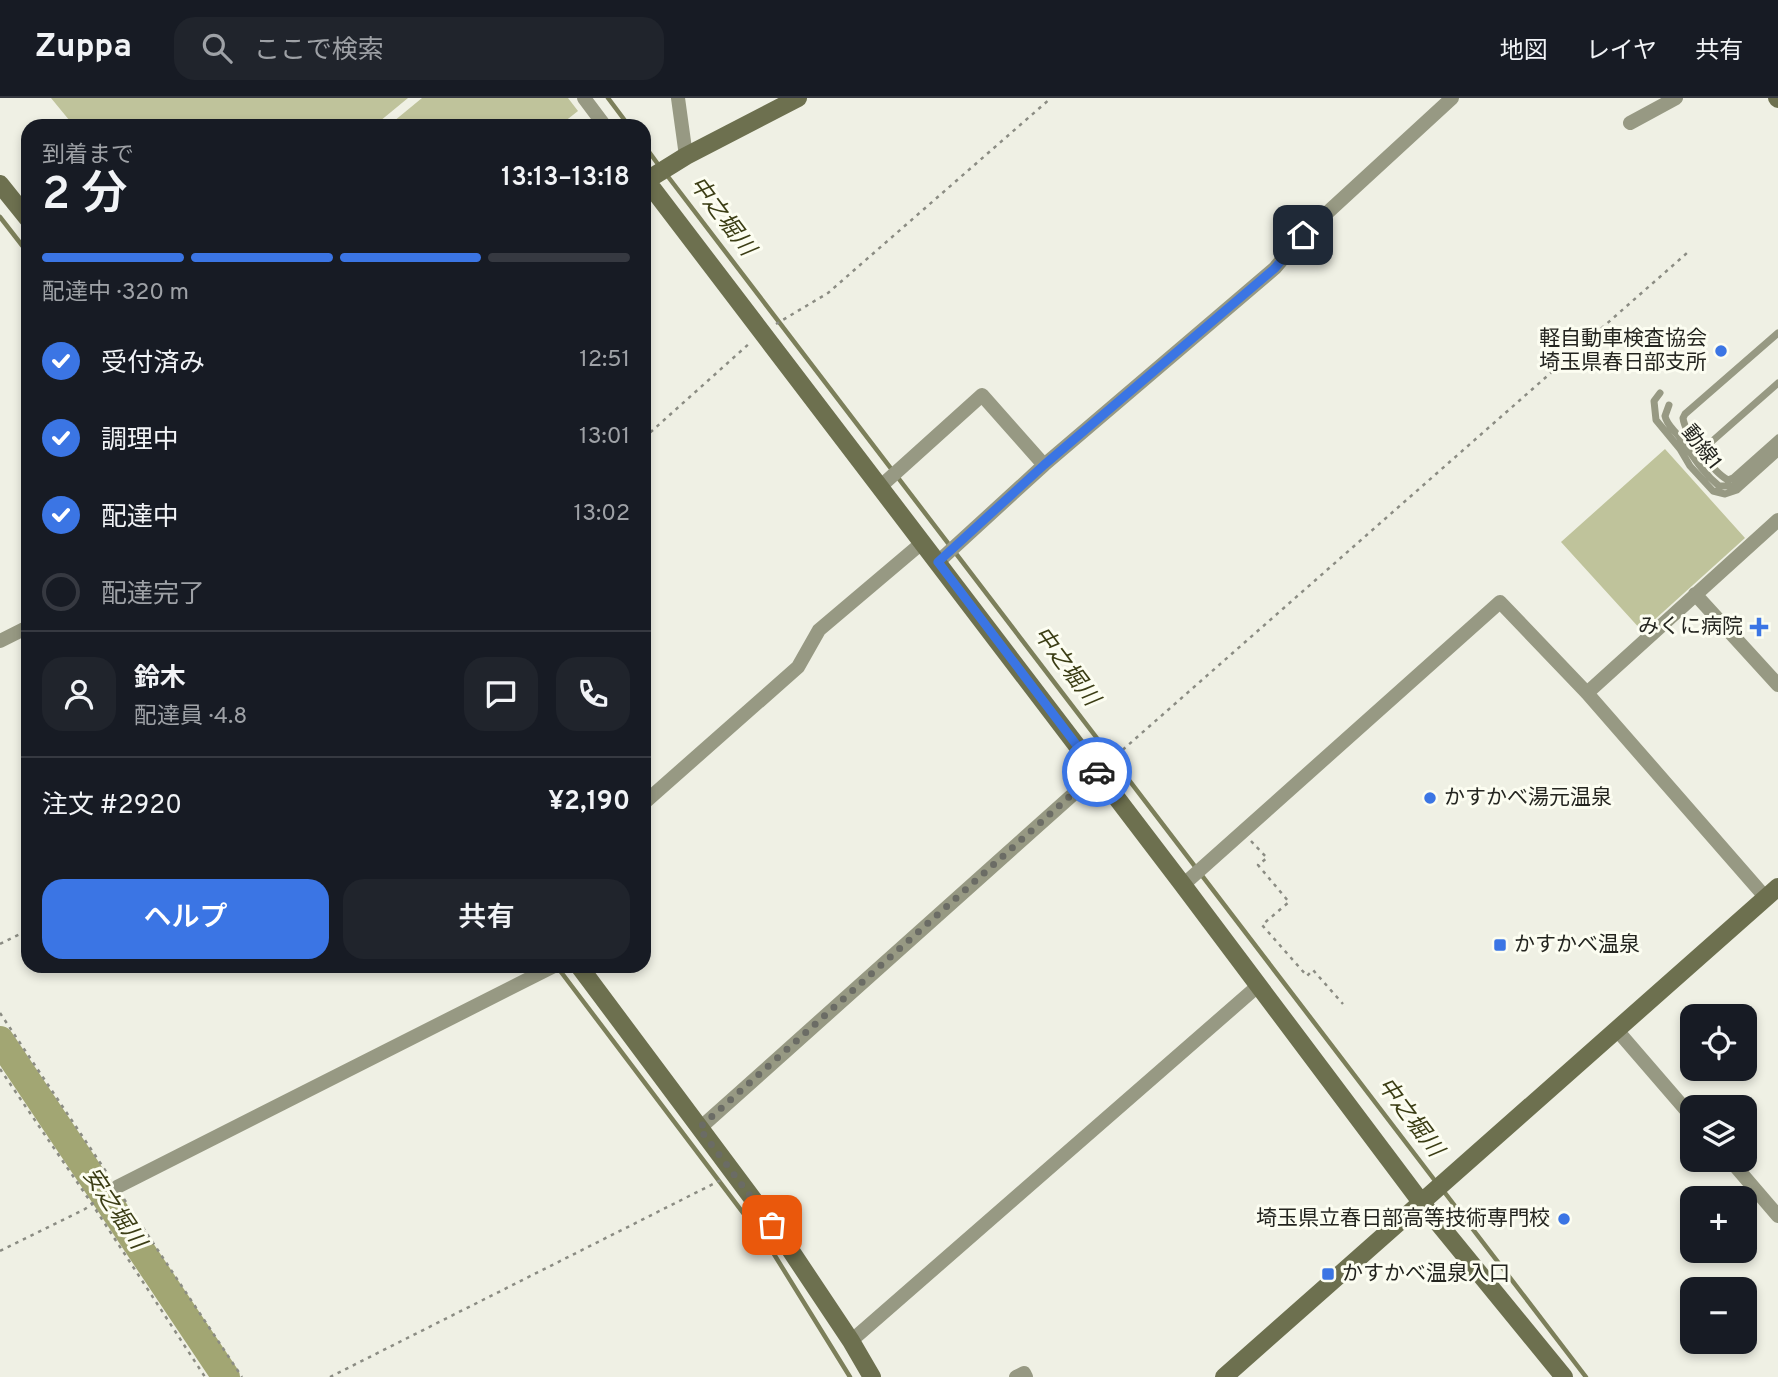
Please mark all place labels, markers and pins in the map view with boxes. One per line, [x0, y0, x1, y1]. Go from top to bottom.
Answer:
pin [1273, 205, 1333, 265]
place label: 軽自動車検査協会 埼玉県春日部支所 [1539, 326, 1707, 377]
marker: 軽自動車検査協会 埼玉県春日部支所 [1713, 343, 1729, 359]
place label: みくに病院 [1638, 614, 1743, 641]
marker: みくに病院 [1749, 617, 1769, 637]
place label: かすかべ湯元温泉 [1444, 785, 1612, 812]
marker: かすかべ湯元温泉 [1422, 790, 1438, 806]
place label: かすかべ温泉 [1514, 932, 1640, 959]
marker: かすかべ温泉 [1492, 937, 1508, 953]
pin [742, 1195, 802, 1255]
place label: 埼玉県立春日部高等技術専門校 [1256, 1206, 1550, 1233]
marker: 埼玉県立春日部高等技術専門校 [1556, 1211, 1572, 1227]
place label: かすかべ温泉入口 [1342, 1261, 1510, 1288]
marker: かすかべ温泉入口 [1320, 1266, 1336, 1282]

